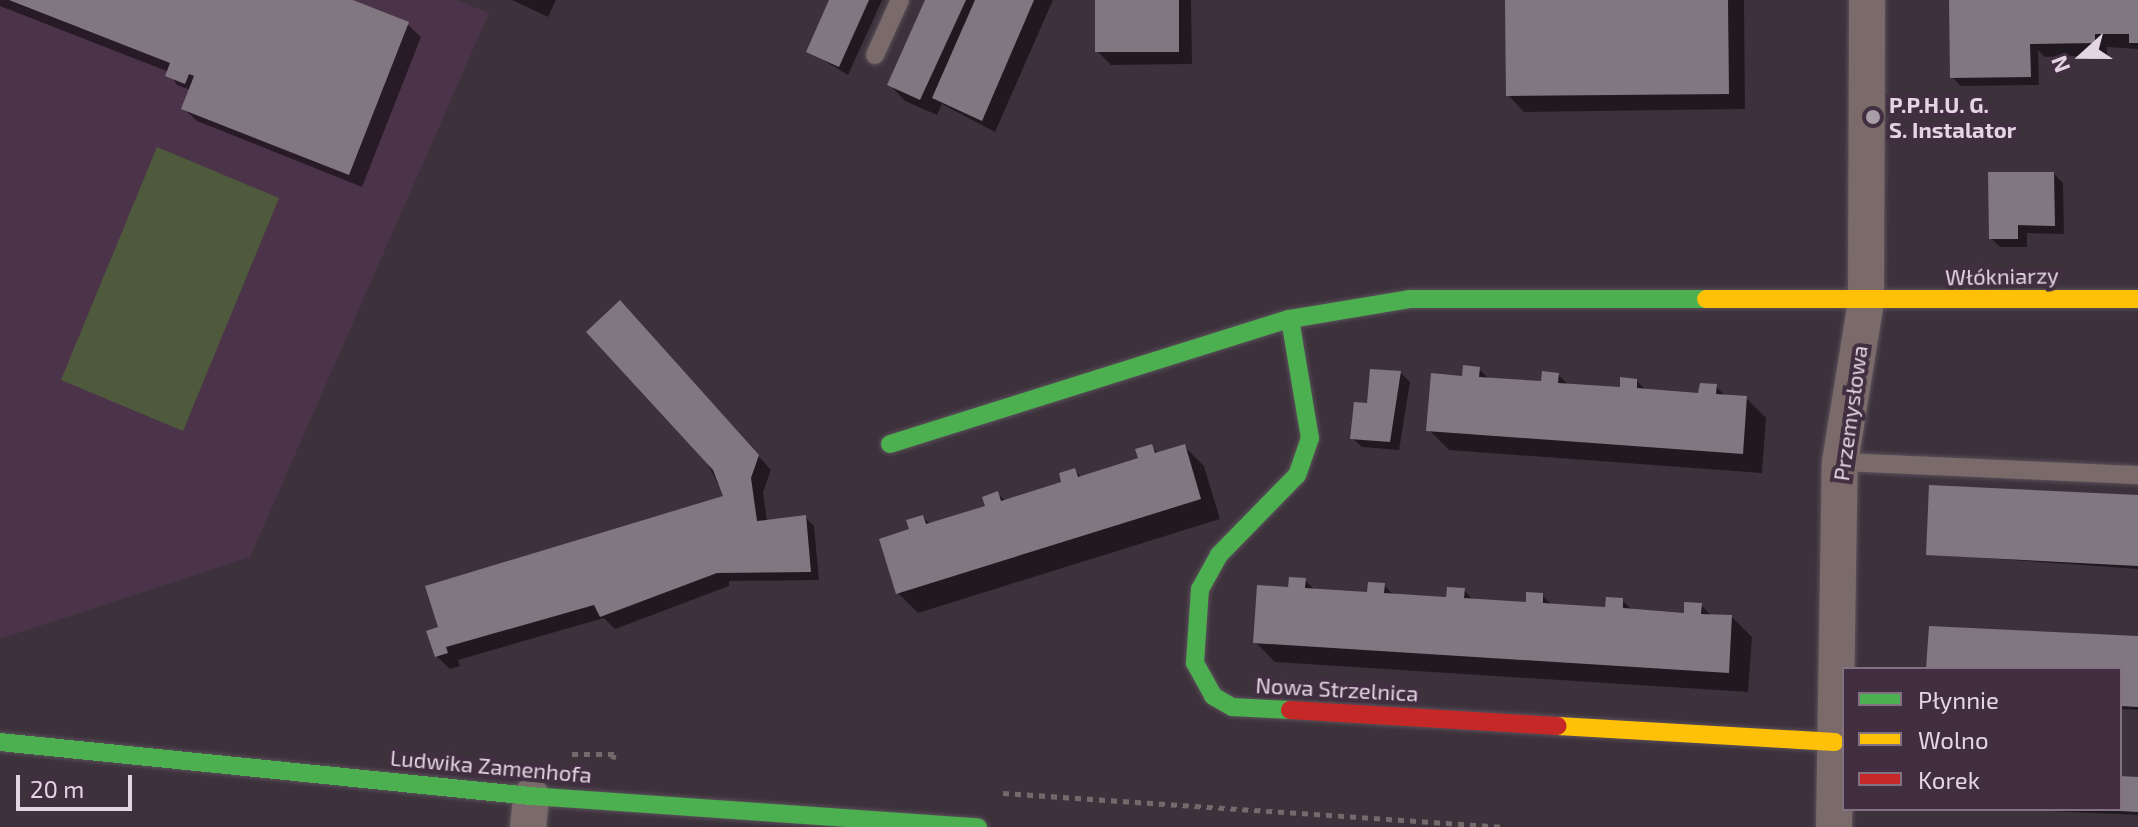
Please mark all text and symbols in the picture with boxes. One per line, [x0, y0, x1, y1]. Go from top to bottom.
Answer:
north arrow [2042, 16, 2122, 96]
text: N [2045, 53, 2075, 77]
place label: P.P.H.U. G. S. Instalator [1889, 91, 2016, 142]
marker: P.P.H.U. G. S. Instalator [1864, 108, 1882, 126]
street label: Włókniarzy [1945, 262, 2059, 290]
street label: Przemysłowa [1827, 343, 1873, 483]
legend [1842, 667, 2122, 811]
street label: Nowa Strzelnica [1255, 672, 1419, 706]
text: Płynnie [1918, 685, 1999, 714]
text: Wolno [1918, 725, 1989, 754]
street label: Ludwika Zamenhofa [389, 744, 593, 788]
scale bar [20, 759, 136, 809]
text: Korek [1918, 765, 1980, 794]
text: 20 m [30, 774, 84, 803]

